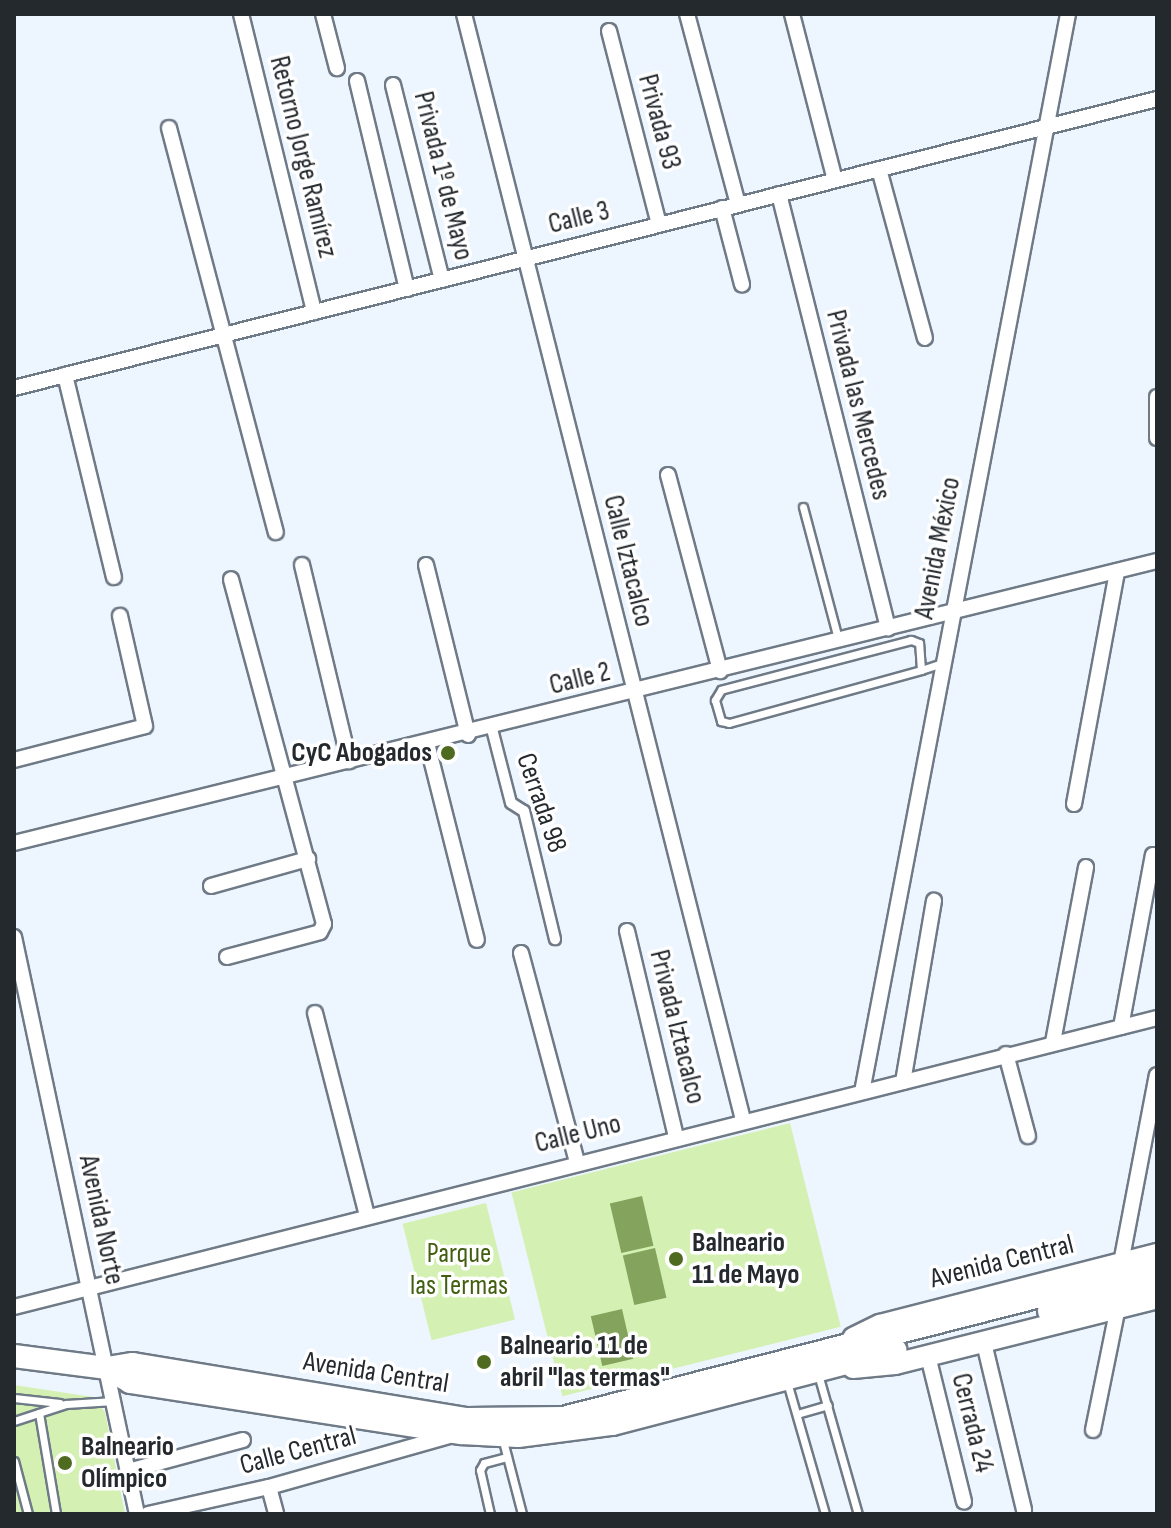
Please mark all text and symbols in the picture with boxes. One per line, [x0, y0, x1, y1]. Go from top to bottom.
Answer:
street label: Retorno Jorge Ramírez [262, 53, 344, 261]
street label: Privada 93 [630, 71, 688, 173]
street label: Privada 1º de Mayo [406, 88, 480, 264]
street label: Calle 3 [545, 194, 613, 242]
street label: Privada las Mercedes [818, 307, 898, 503]
street label: Avenida México [908, 474, 968, 622]
street label: Calle Iztacalco [595, 492, 661, 630]
street label: Calle 2 [546, 655, 614, 703]
place label: CyC Abogados [291, 736, 432, 770]
marker: CyC Abogados [439, 744, 457, 762]
street label: Cerrada 98 [508, 749, 574, 857]
street label: Privada Iztacalco [642, 946, 712, 1108]
street label: Calle Uno [531, 1107, 625, 1161]
street label: Avenida Norte [71, 1152, 131, 1288]
place label: Balneario 11 de Mayo [692, 1226, 799, 1292]
street label: Avenida Central [927, 1228, 1077, 1296]
park label: Parque las Termas [410, 1237, 508, 1303]
marker: Balneario 11 de Mayo [667, 1250, 685, 1268]
place label: Balneario 11 de abril "las termas" [500, 1329, 670, 1395]
street label: Avenida Central [301, 1345, 451, 1401]
marker: Balneario 11 de abril "las termas" [475, 1353, 493, 1371]
street label: Cerrada 24 [943, 1370, 1001, 1476]
street label: Calle Central [236, 1419, 360, 1483]
place label: Balneario Olímpico [81, 1430, 174, 1496]
marker: Balneario Olímpico [56, 1454, 74, 1472]

